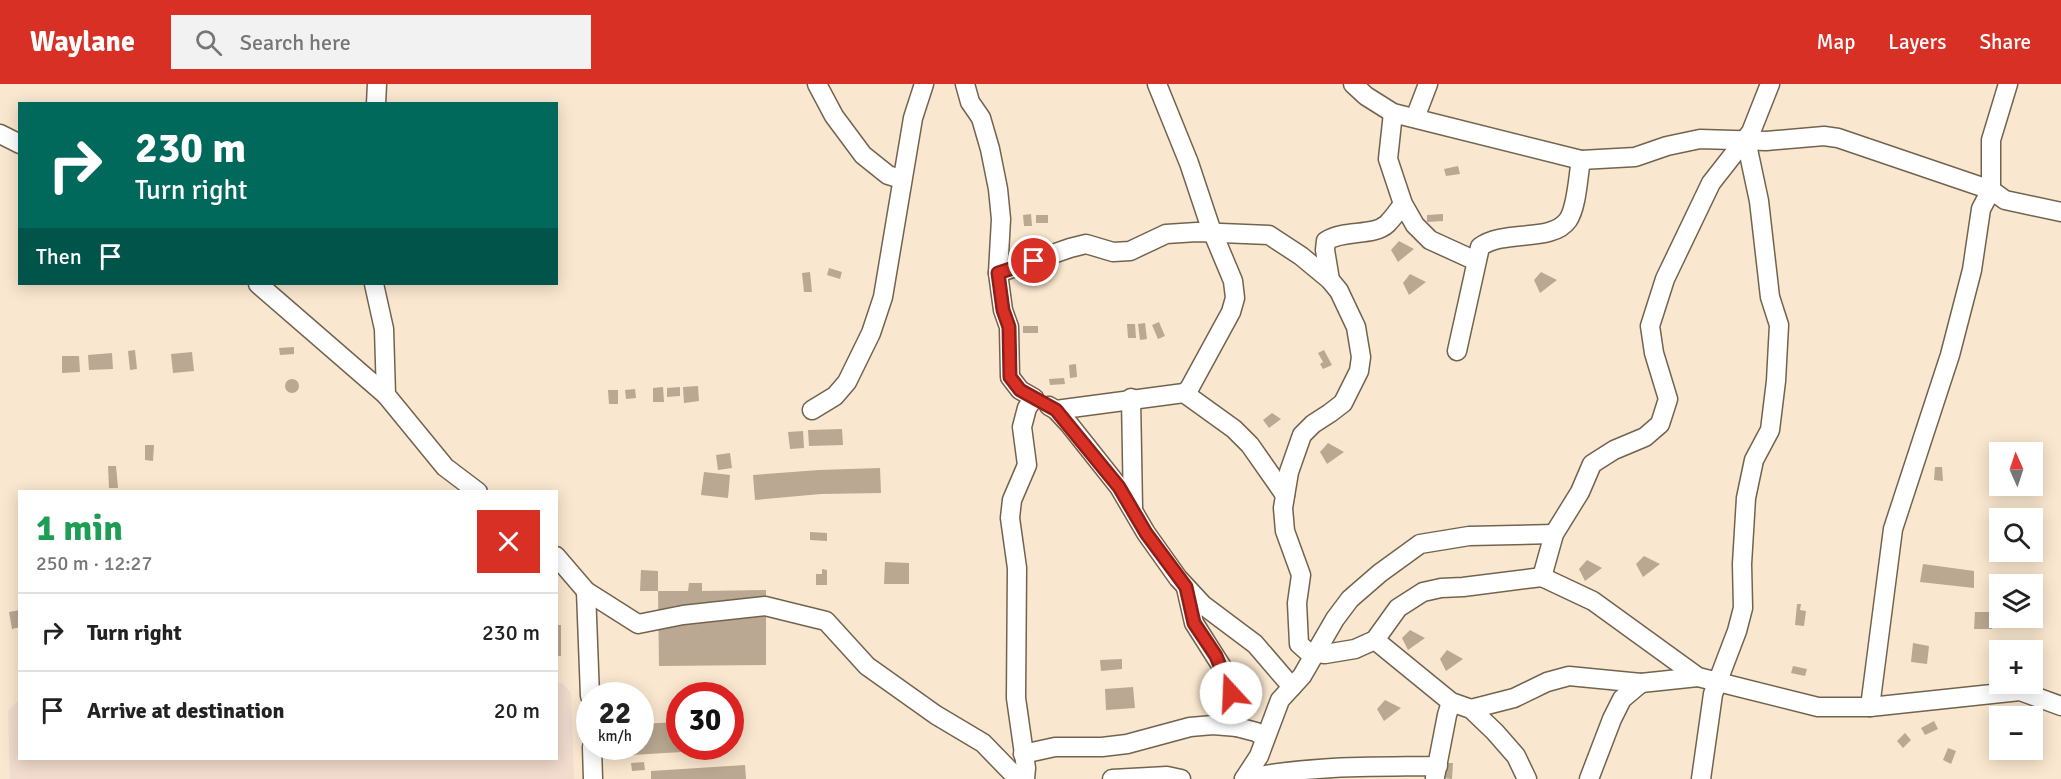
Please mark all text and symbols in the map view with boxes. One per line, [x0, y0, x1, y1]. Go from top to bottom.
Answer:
search box [171, 15, 591, 69]
text: Waylane [30, 25, 135, 59]
icon: search [192, 26, 225, 59]
text: Search here [240, 29, 351, 56]
text: Map [1817, 29, 1855, 55]
text: Layers [1888, 29, 1946, 55]
text: Share [1979, 29, 2031, 55]
text: 230 m [135, 123, 246, 174]
icon: right [36, 126, 114, 204]
text: Turn right [135, 174, 248, 207]
pin [1008, 235, 1059, 286]
icon: arrive [94, 240, 127, 273]
text: Then [36, 243, 82, 270]
icon: arrive [1017, 244, 1050, 277]
north arrow [1989, 442, 2043, 496]
map controls [1989, 442, 2043, 760]
text: 1 min [36, 506, 123, 551]
button: search [1989, 508, 2043, 562]
button: close [477, 510, 540, 573]
text: 250 m · 12:27 [36, 551, 152, 576]
button: layers [1989, 574, 2043, 628]
icon: right [36, 616, 69, 649]
text: Turn right [87, 619, 182, 646]
text: 230 m [482, 619, 540, 646]
button: + [1989, 640, 2043, 694]
position arrow [1199, 661, 1263, 725]
speed limit sign: 30 [666, 682, 744, 760]
icon: arrive [36, 694, 69, 727]
text: 22 [599, 695, 631, 732]
text: Arrive at destination [87, 697, 284, 724]
text: 20 m [494, 697, 540, 724]
button: − [1989, 706, 2043, 760]
text: km/h [598, 727, 632, 745]

